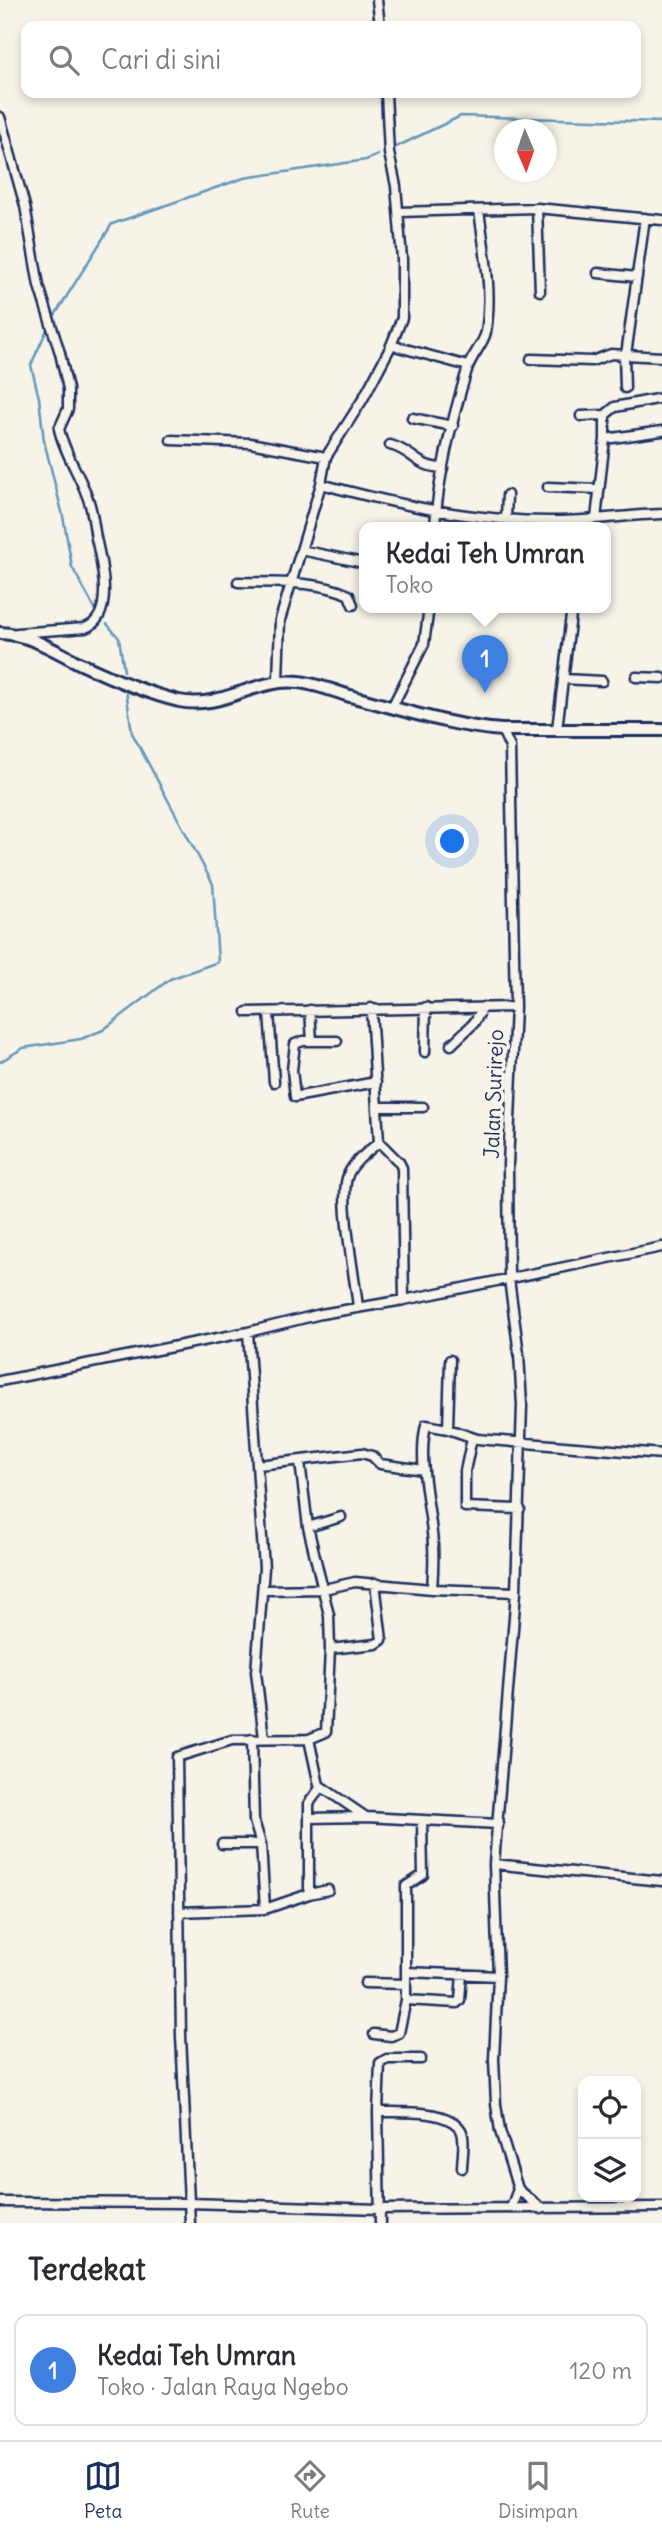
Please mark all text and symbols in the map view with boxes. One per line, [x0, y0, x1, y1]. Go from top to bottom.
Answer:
search box [21, 21, 641, 98]
icon: search [45, 41, 83, 79]
text: Cari di sini [101, 43, 221, 76]
north arrow [494, 119, 557, 182]
popup [359, 522, 611, 613]
text: Kedai Teh Umran [385, 537, 585, 570]
text: Toko [385, 570, 433, 599]
pin: 1 [462, 635, 508, 693]
your location [435, 824, 469, 858]
street label: Jalan Surirejo [478, 1029, 509, 1159]
map controls [578, 2076, 641, 2202]
button: locate [578, 2076, 641, 2139]
button: layers [578, 2139, 641, 2202]
text: Terdekat [28, 2250, 146, 2288]
text: Kedai Teh Umran [97, 2339, 296, 2372]
text: 1 [48, 2356, 58, 2385]
text: 120 m [569, 2356, 632, 2385]
text: Toko · Jalan Raya Ngebo [97, 2372, 349, 2401]
tab: Peta [84, 2457, 122, 2523]
tab: Rute [290, 2457, 330, 2523]
tab: Disimpan [498, 2457, 578, 2523]

